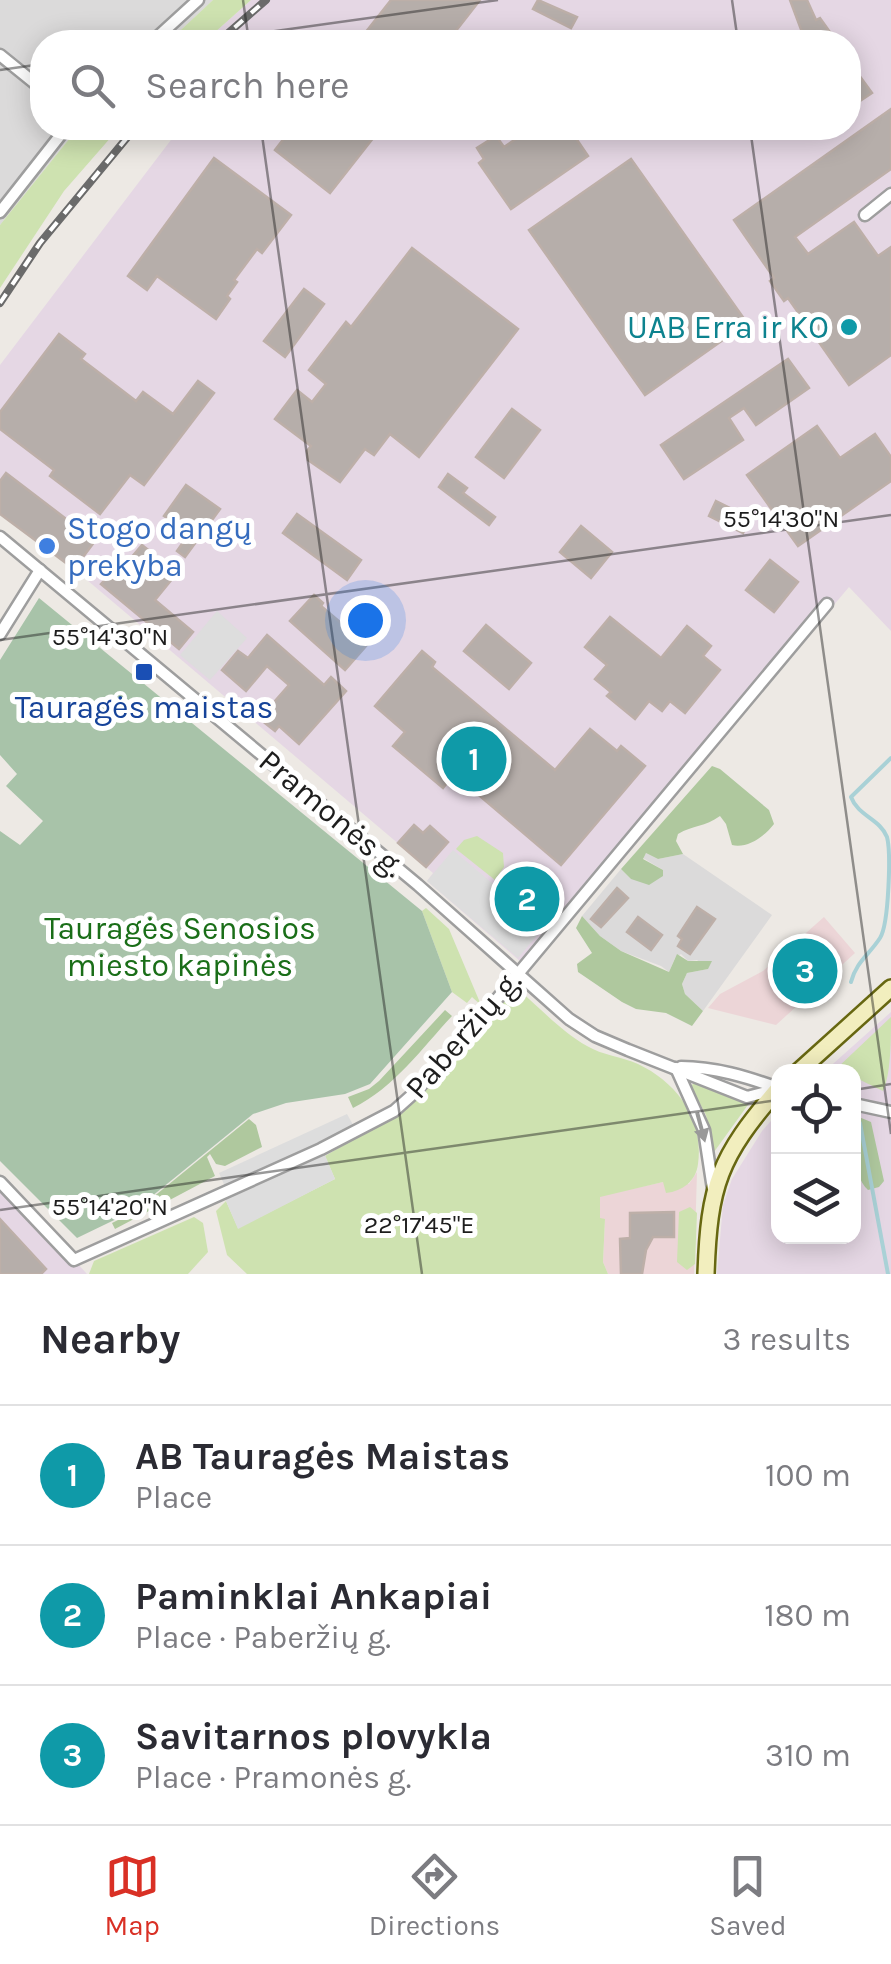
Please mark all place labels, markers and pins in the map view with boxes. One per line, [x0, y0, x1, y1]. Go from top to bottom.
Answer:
place label: UAB Erra ir KO [627, 309, 829, 346]
marker: UAB Erra ir KO [838, 316, 860, 338]
place label: Stogo dangų prekyba [67, 510, 252, 584]
marker: Stogo dangų prekyba [36, 535, 58, 557]
marker: Tauragės maistas [133, 661, 155, 683]
place label: Tauragės maistas [15, 689, 273, 726]
pin: 1 [442, 722, 506, 796]
pin: 2 [494, 862, 560, 936]
pin: 3 [772, 934, 838, 1008]

